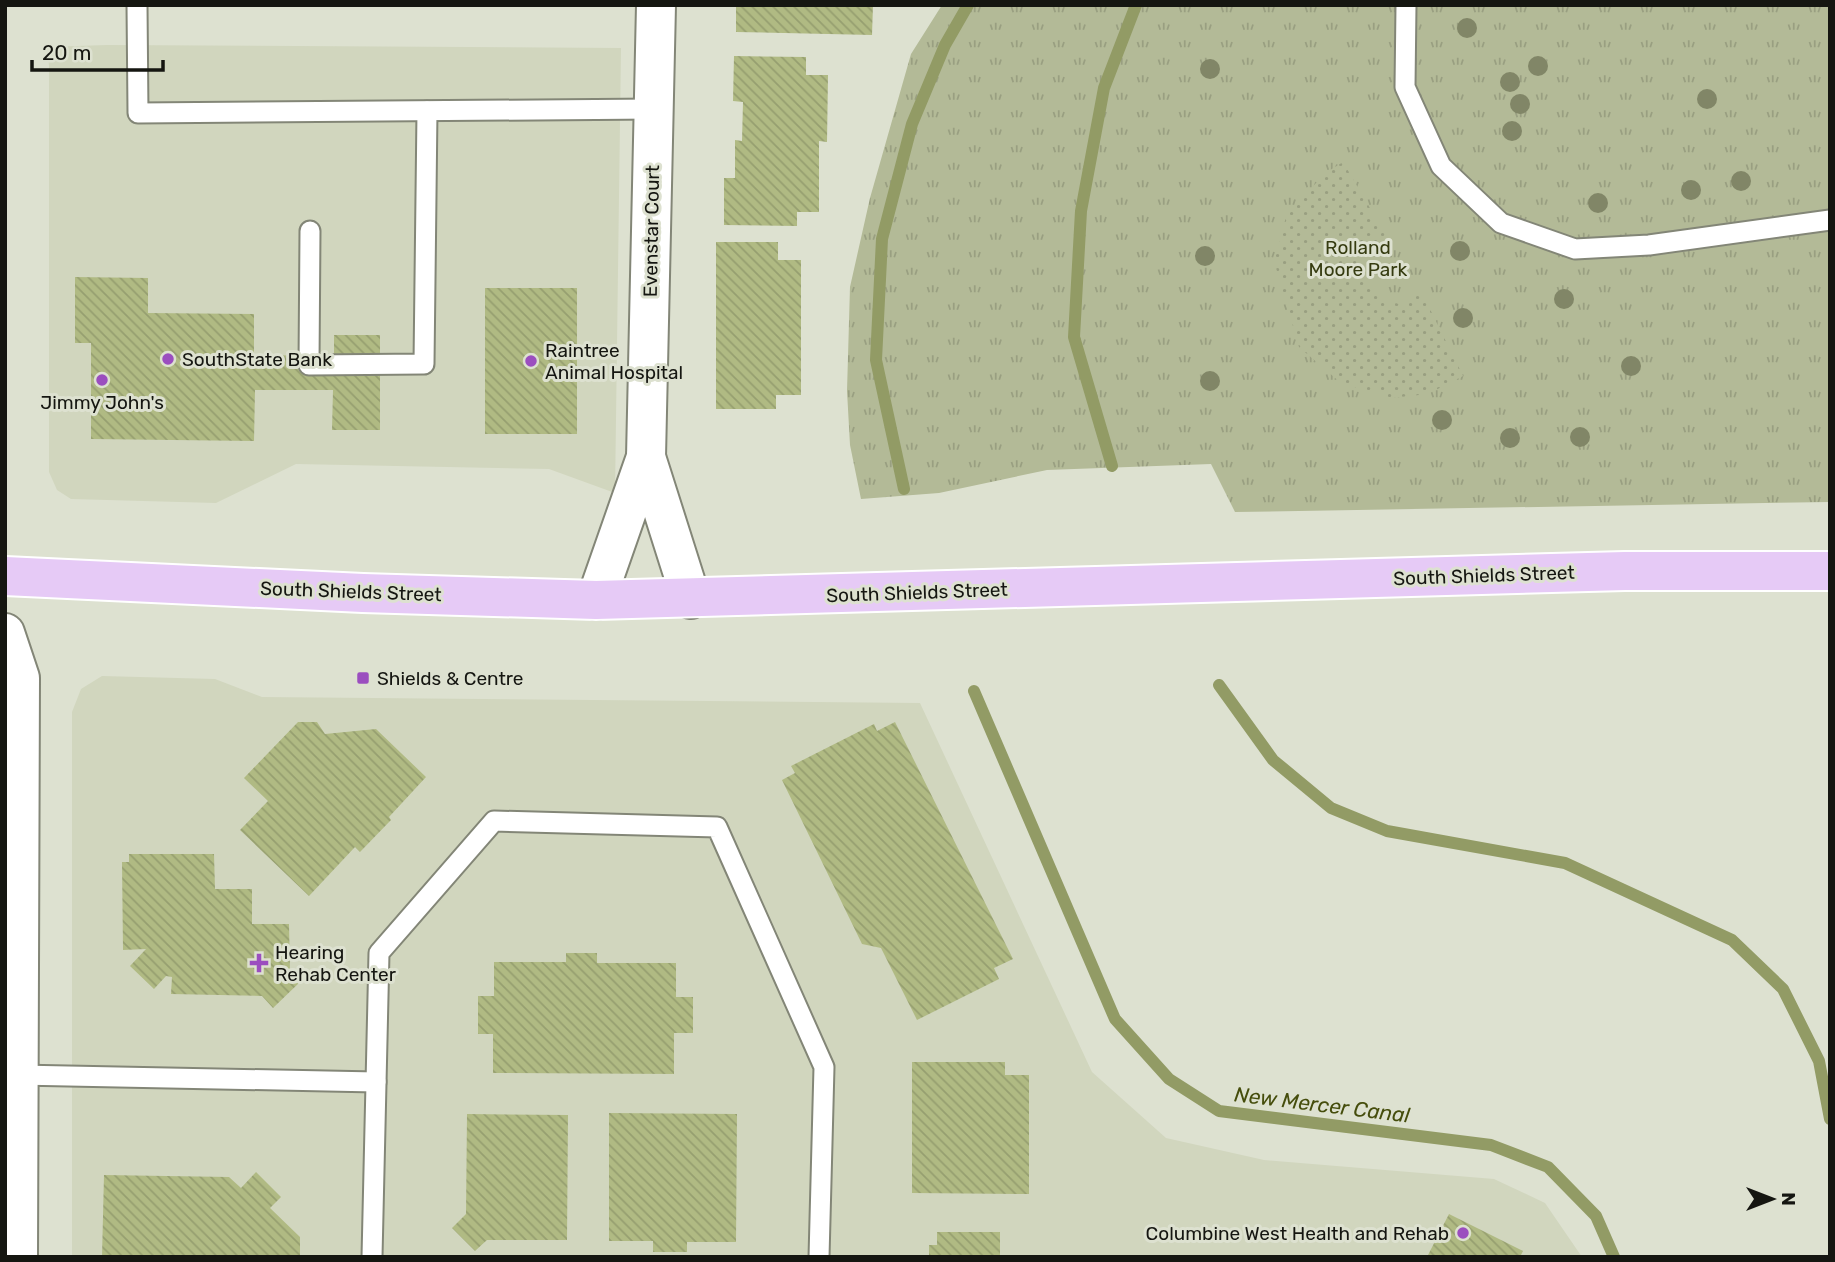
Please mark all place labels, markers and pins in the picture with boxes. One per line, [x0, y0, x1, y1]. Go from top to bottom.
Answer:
place label: Raintree Animal Hospital [545, 339, 683, 384]
place label: SouthState Bank [182, 348, 332, 371]
marker: SouthState Bank [160, 351, 176, 367]
marker: Raintree Animal Hospital [523, 353, 539, 369]
marker: Jimmy John's [94, 372, 110, 388]
place label: Jimmy John's [40, 391, 164, 414]
place label: Shields & Centre [377, 667, 524, 690]
marker: Shields & Centre [355, 670, 371, 686]
place label: Hearing Rehab Center [275, 941, 397, 986]
marker: Hearing Rehab Center [249, 953, 269, 973]
place label: Columbine West Health and Rehab [1146, 1222, 1449, 1245]
marker: Columbine West Health and Rehab [1455, 1225, 1471, 1241]

